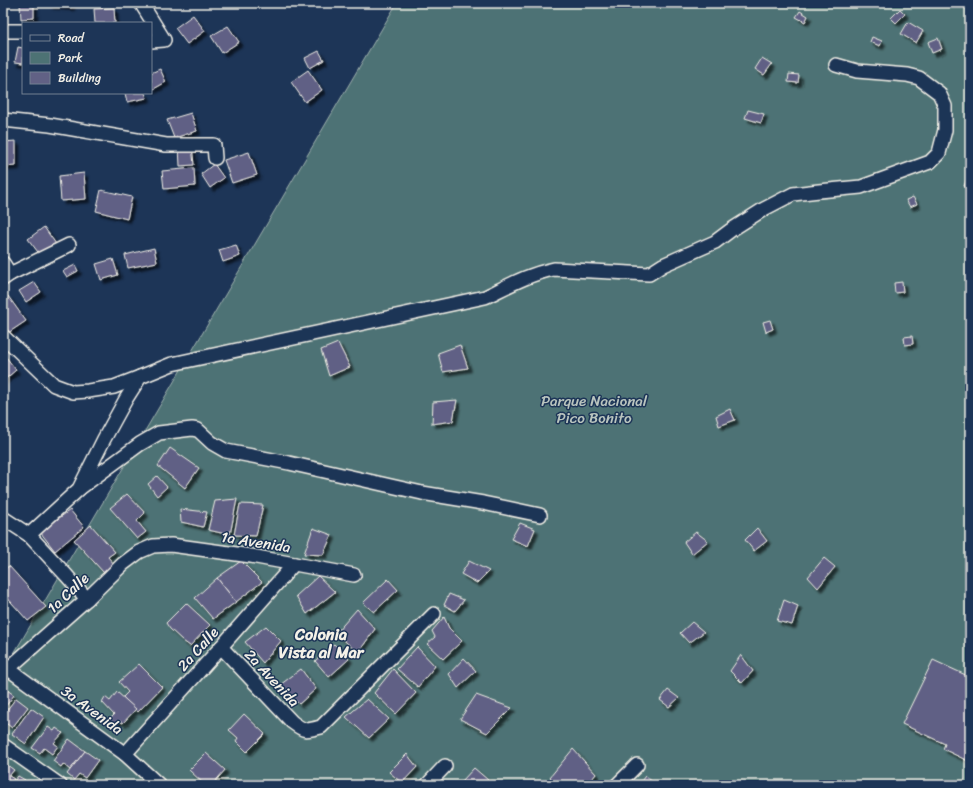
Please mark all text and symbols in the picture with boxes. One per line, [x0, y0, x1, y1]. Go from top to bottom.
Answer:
legend [22, 22, 152, 94]
text: Road [58, 27, 85, 49]
text: Park [58, 47, 83, 69]
text: Building [58, 67, 101, 89]
park label: Parque Nacional Pico Bonito [541, 388, 648, 431]
street label: 1a Avenida [219, 524, 293, 560]
street label: 1a Calle [41, 566, 95, 620]
district label: Colonia Vista al Mar [279, 620, 365, 667]
street label: 2a Calle [171, 621, 225, 677]
street label: 2a Avenida [238, 643, 306, 714]
street label: 3a Avenida [55, 678, 129, 742]

